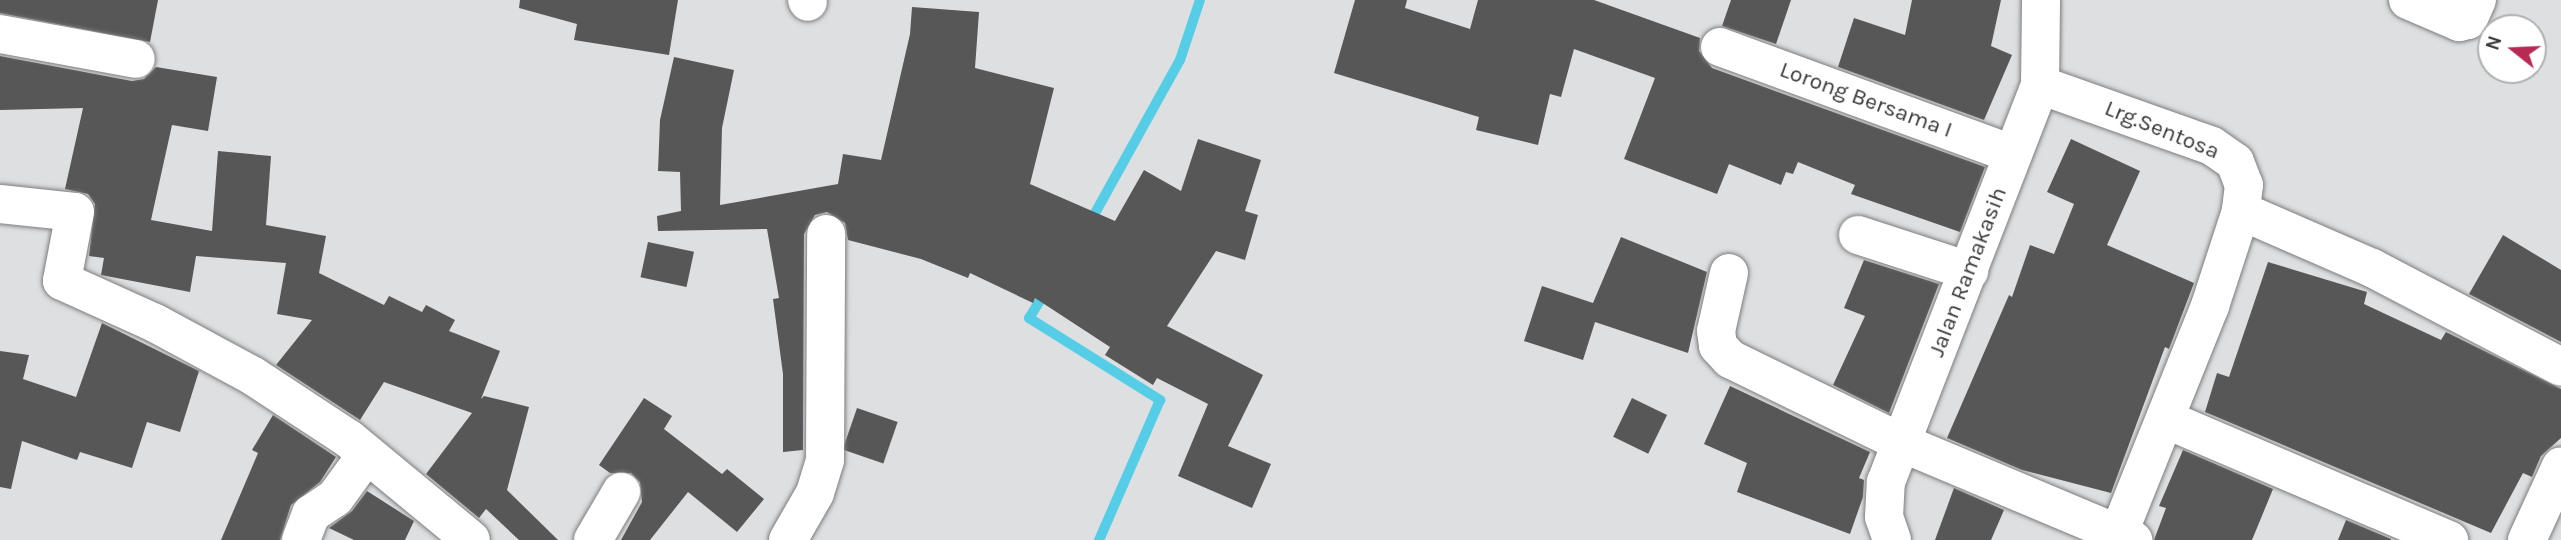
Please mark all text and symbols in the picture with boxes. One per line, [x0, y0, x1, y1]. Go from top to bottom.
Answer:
north arrow [2477, 14, 2547, 84]
text: N [2481, 33, 2506, 53]
street label: Lorong Bersama I [1776, 56, 1956, 144]
street label: Lrg.Sentosa [2101, 94, 2223, 166]
street label: Jalan Ramakasih [1923, 183, 2013, 361]

